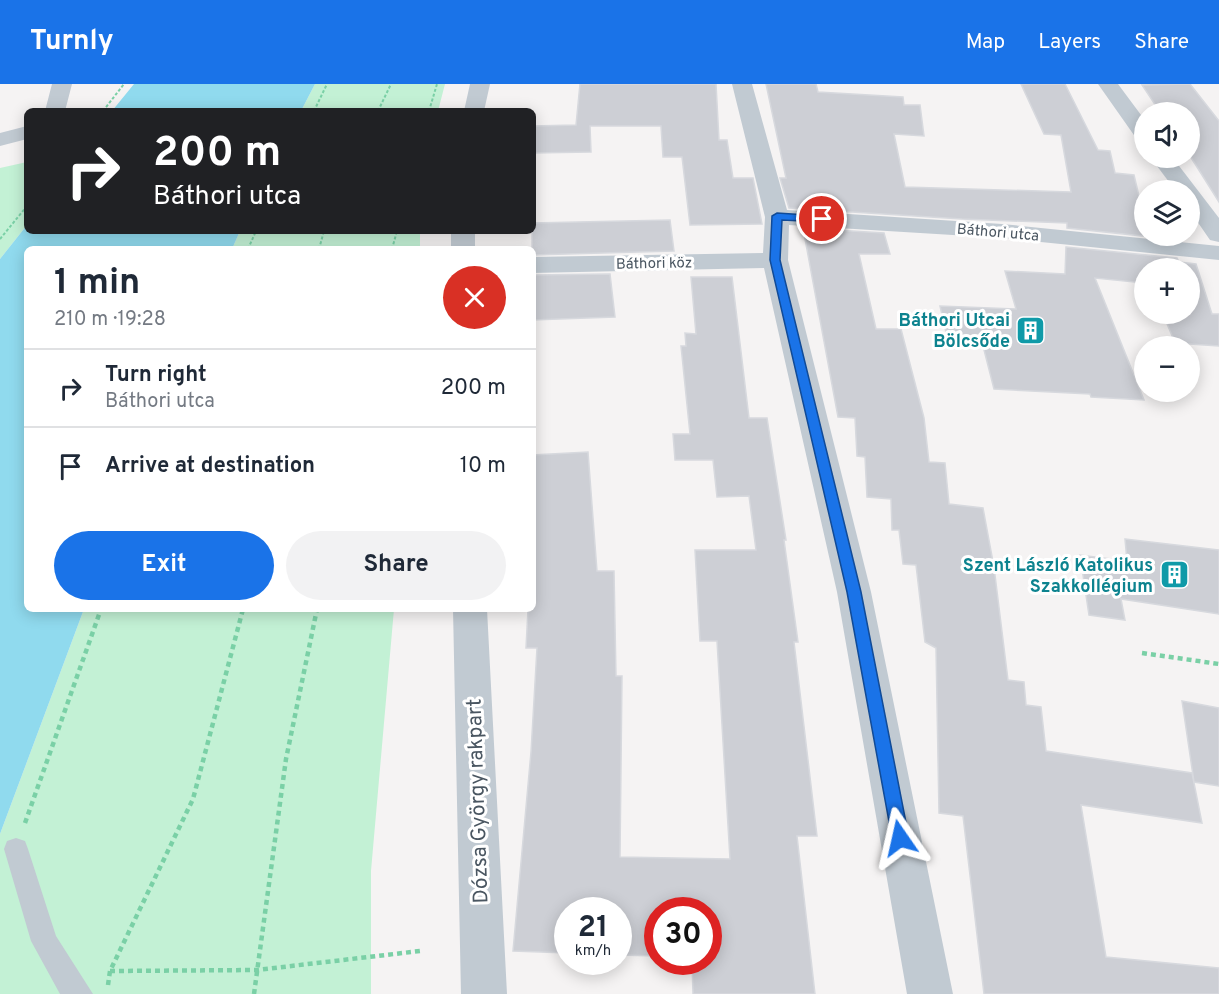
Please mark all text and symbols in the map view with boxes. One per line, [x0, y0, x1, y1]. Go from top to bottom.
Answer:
text: Turnly [30, 24, 114, 60]
text: Map [966, 29, 1005, 56]
text: Layers [1038, 29, 1101, 56]
text: Share [1134, 29, 1189, 56]
map controls [1134, 102, 1200, 402]
button: sound [1134, 102, 1200, 168]
text: 200 m [153, 128, 281, 181]
icon: right [54, 132, 132, 210]
text: Báthori utca [153, 180, 301, 214]
button: layers [1134, 180, 1200, 246]
pin [796, 193, 847, 244]
icon: arrive [805, 202, 838, 235]
street label: Báthori utca [956, 220, 1040, 247]
street label: Báthori köz [616, 254, 692, 275]
button: + [1134, 258, 1200, 324]
text: 1 min [54, 261, 140, 307]
button: close [443, 266, 506, 329]
text: 210 m · 19:28 [54, 307, 166, 333]
place label: Báthori Utcai Bölcsőde [899, 310, 1010, 354]
building icon: Báthori Utcai Bölcsőde [1015, 314, 1047, 346]
button: − [1134, 336, 1200, 402]
text: Turn right [105, 362, 207, 389]
icon: right [54, 372, 87, 405]
text: 200 m [441, 375, 506, 402]
text: Báthori utca [105, 389, 215, 415]
icon: arrive [54, 450, 87, 483]
text: Arrive at destination [105, 453, 315, 480]
text: 10 m [460, 453, 506, 480]
button: Exit [54, 531, 274, 600]
button: Share [286, 531, 506, 600]
place label: Szent László Katolikus Szakkollégium [963, 555, 1153, 599]
building icon: Szent László Katolikus Szakkollégium [1158, 559, 1190, 591]
street label: Dózsa György rakpart [461, 698, 496, 904]
position arrow [868, 806, 932, 870]
speed limit sign: 30 [644, 897, 722, 975]
text: 21 [578, 910, 608, 947]
text: km/h [575, 942, 611, 961]

